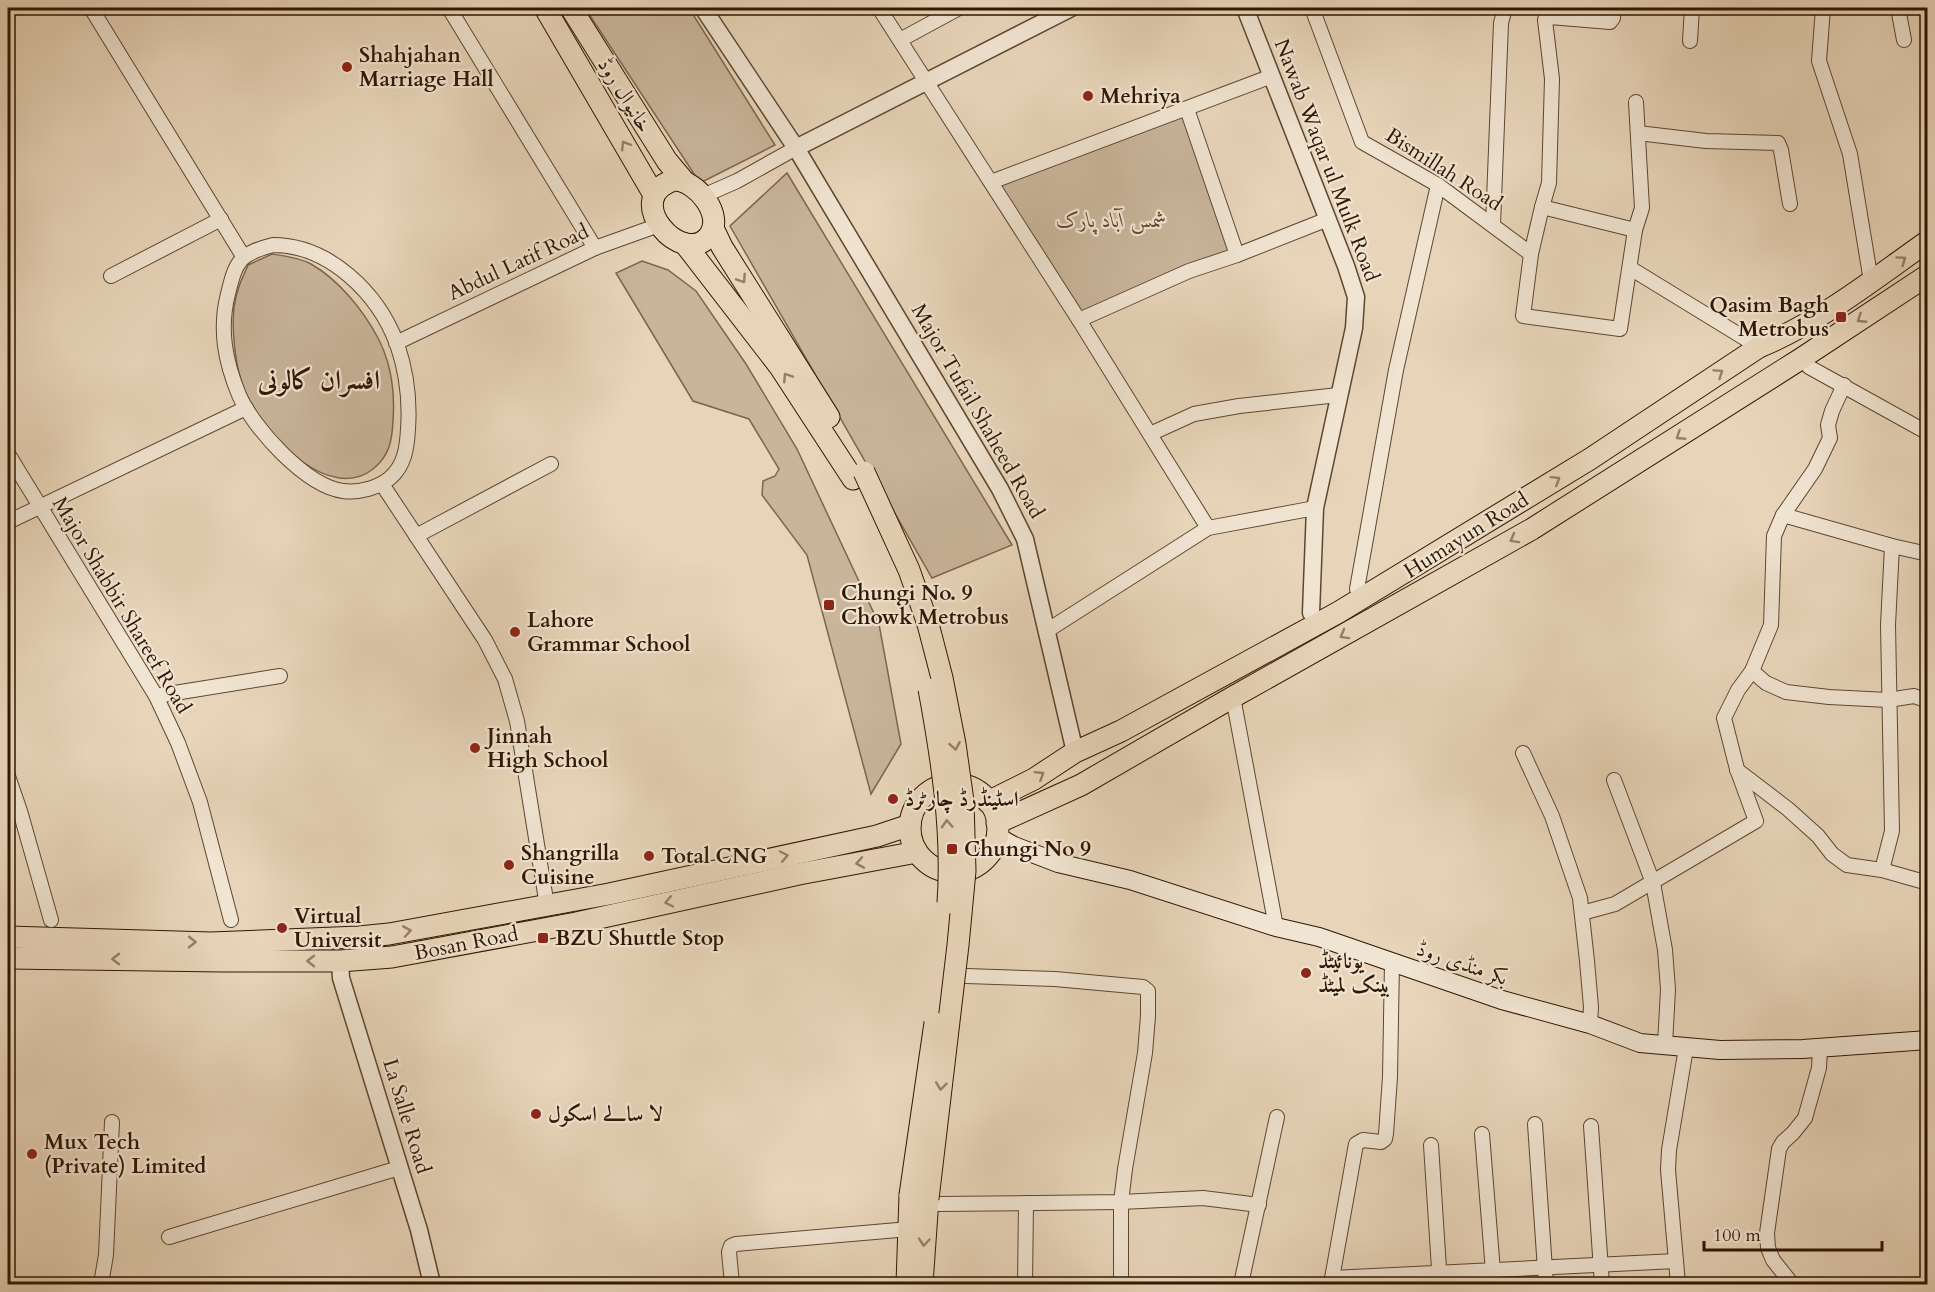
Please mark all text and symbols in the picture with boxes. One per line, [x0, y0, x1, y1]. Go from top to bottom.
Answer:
street label: Nawab Waqar ul Mulk Road [1267, 35, 1386, 286]
place label: Shahjahan Marriage Hall [359, 41, 494, 94]
street label: خانیوال روڈ [590, 52, 659, 138]
marker: Shahjahan Marriage Hall [340, 60, 354, 74]
place label: Mehriya [1100, 82, 1181, 111]
marker: Mehriya [1081, 89, 1095, 103]
street label: Bismillah Road [1380, 121, 1508, 218]
one-way arrow [621, 140, 632, 151]
park label: شمس آباد پارک [1056, 206, 1168, 235]
street label: Abdul Latif Road [443, 217, 593, 308]
one-way arrow [1895, 256, 1906, 267]
one-way arrow [735, 273, 747, 283]
place label: Qasim Bagh Metrobus [1709, 291, 1829, 344]
street label: Major Tufail Shaheed Road [904, 299, 1051, 524]
marker: Qasim Bagh Metrobus [1834, 310, 1848, 324]
one-way arrow [1857, 312, 1868, 323]
district label: افسران کالونی [257, 362, 380, 399]
one-way arrow [1713, 369, 1723, 381]
one-way arrow [783, 373, 794, 384]
one-way arrow [1676, 429, 1686, 441]
one-way arrow [1550, 476, 1560, 488]
street label: Humayun Road [1398, 485, 1534, 585]
street label: Major Shabbir Shareef Road [45, 491, 198, 719]
one-way arrow [1510, 532, 1520, 543]
place label: Chungi No. 9 Chowk Metrobus [841, 579, 1009, 632]
marker: Chungi No. 9 Chowk Metrobus [822, 598, 836, 612]
place label: Lahore Grammar School [527, 606, 690, 659]
marker: Lahore Grammar School [508, 625, 522, 639]
one-way arrow [1340, 628, 1350, 639]
place label: Jinnah High School [484, 722, 608, 775]
one-way arrow [948, 740, 961, 750]
marker: Jinnah High School [468, 741, 482, 755]
one-way arrow [1034, 770, 1044, 782]
place label: اسٹینڈرڈ چارٹرڈ [905, 785, 1019, 814]
marker: اسٹینڈرڈ چارٹرڈ [886, 792, 900, 806]
one-way arrow [941, 819, 954, 828]
place label: Chungi No 9 [964, 835, 1091, 864]
place label: Shangrilla Cuisine [521, 839, 620, 892]
place label: Total CNG [661, 842, 767, 871]
marker: Chungi No 9 [945, 842, 959, 856]
marker: Total CNG [642, 849, 656, 863]
one-way arrow [779, 850, 789, 863]
one-way arrow [855, 856, 865, 869]
marker: Shangrilla Cuisine [502, 858, 516, 872]
one-way arrow [664, 895, 674, 908]
place label: Virtual Universit [294, 902, 382, 955]
street label: Bosan Road [412, 919, 521, 968]
marker: Virtual Universit [275, 921, 289, 935]
place label: BZU Shuttle Stop [555, 924, 724, 953]
one-way arrow [403, 925, 412, 937]
marker: BZU Shuttle Stop [536, 931, 550, 945]
street label: بکر منڈی روڈ [1412, 934, 1511, 993]
one-way arrow [187, 936, 196, 949]
place label: یونائیٹڈ بینک لمیٹڈ [1318, 947, 1390, 1000]
one-way arrow [112, 953, 121, 965]
one-way arrow [307, 955, 316, 967]
marker: یونائیٹڈ بینک لمیٹڈ [1299, 966, 1313, 980]
street label: La Salle Road [375, 1055, 438, 1177]
one-way arrow [936, 1081, 948, 1090]
place label: لا سالے اسکول [548, 1100, 663, 1129]
marker: لا سالے اسکول [529, 1107, 543, 1121]
place label: Mux Tech (Private) Limited [44, 1128, 206, 1181]
marker: Mux Tech (Private) Limited [25, 1147, 39, 1161]
scale bar [1704, 1214, 1882, 1252]
text: 100 m [1713, 1223, 1761, 1248]
one-way arrow [918, 1237, 931, 1246]

